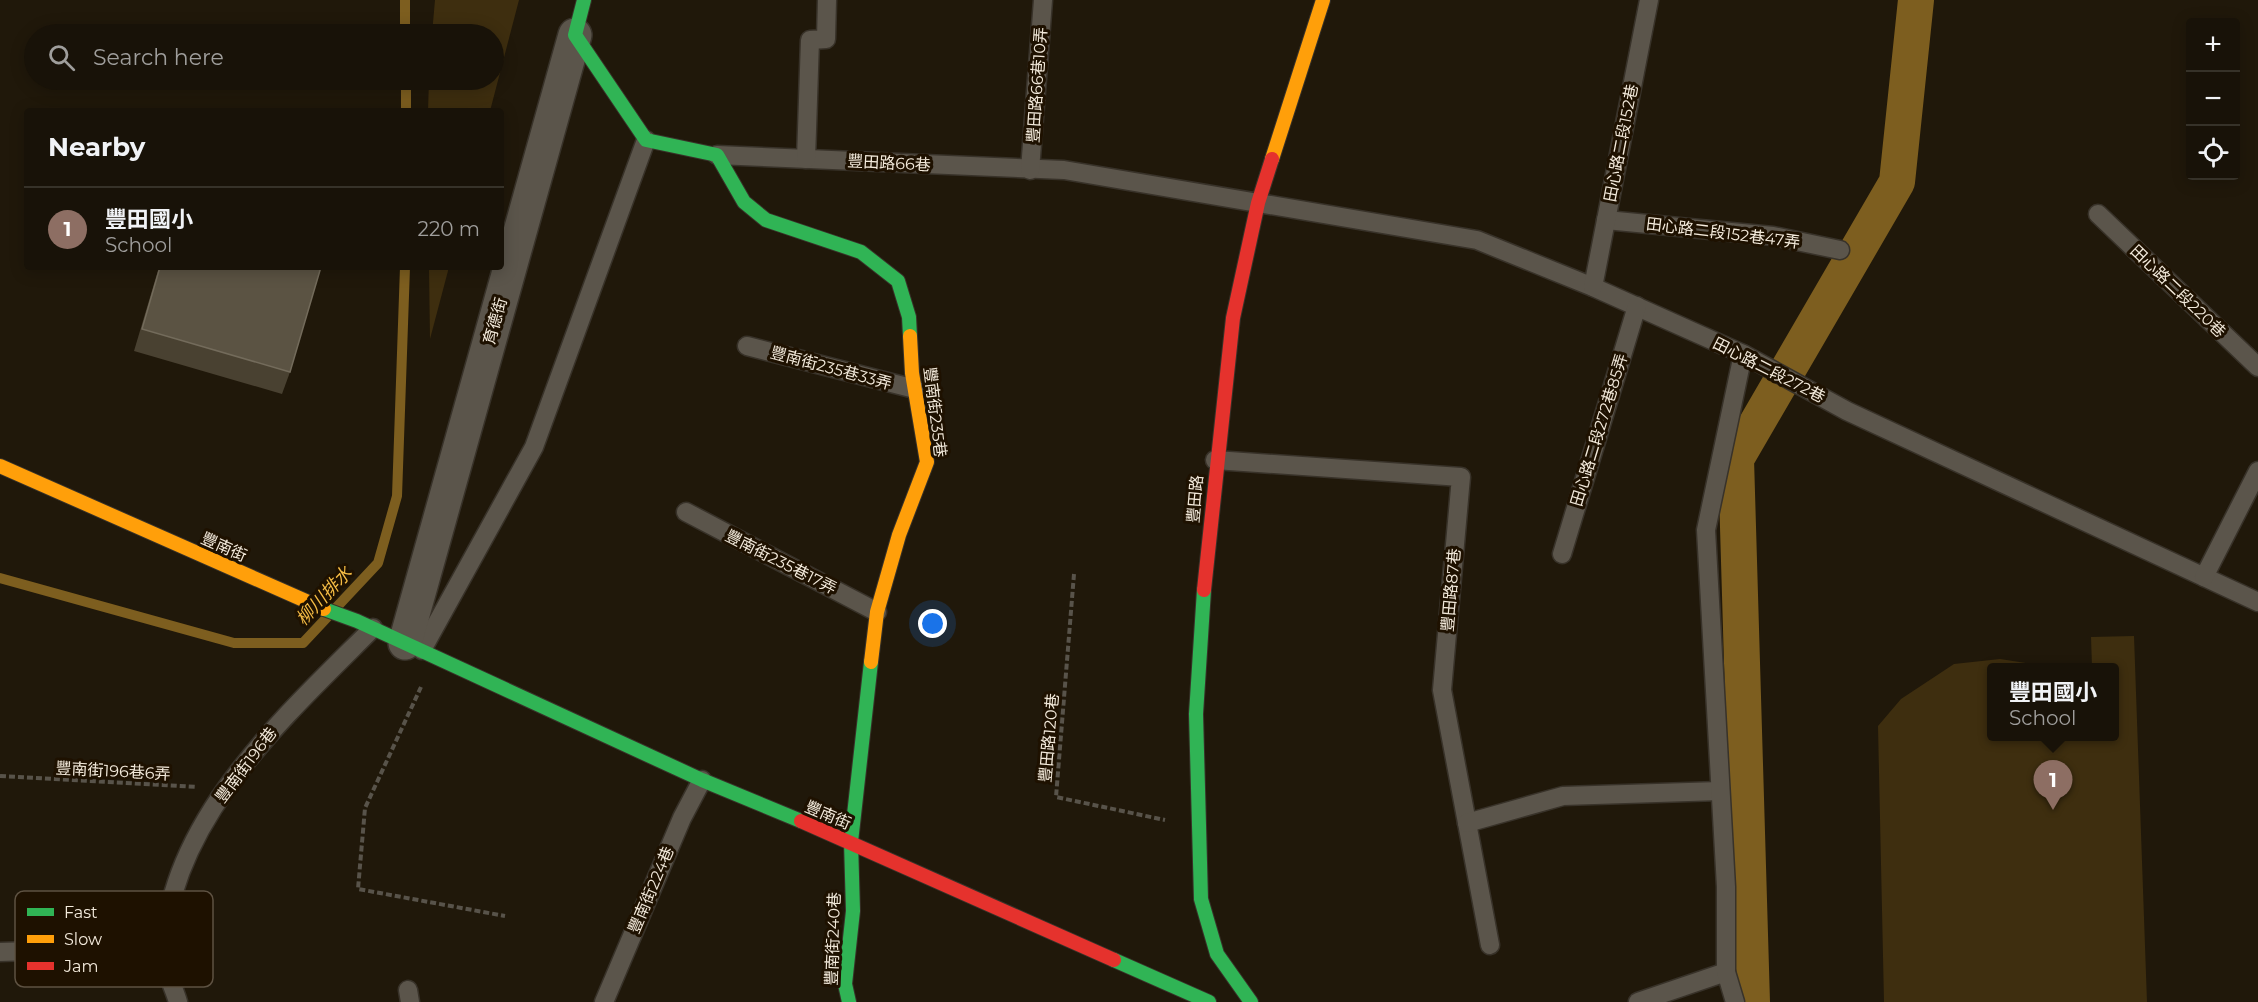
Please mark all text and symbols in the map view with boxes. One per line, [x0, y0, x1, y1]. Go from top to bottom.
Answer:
map controls [2186, 18, 2240, 180]
button: + [2186, 18, 2240, 72]
search box [24, 24, 504, 90]
street label: 豐田路66巷10弄 [1023, 27, 1051, 143]
icon: search [45, 41, 78, 74]
text: Search here [93, 44, 224, 71]
button: − [2186, 72, 2240, 126]
street label: 田心路二段152巷 [1600, 82, 1642, 204]
button: locate [2186, 126, 2240, 180]
text: Nearby [48, 131, 145, 163]
street label: 豐田路66巷 [847, 151, 931, 175]
text: 豐田國小 [105, 206, 193, 233]
street label: 田心路二段152巷47弄 [1645, 214, 1801, 252]
text: 1 [64, 217, 71, 241]
text: 220 m [418, 217, 480, 241]
text: School [105, 233, 172, 257]
street label: 田心路二段220巷 [2127, 241, 2229, 341]
street label: 育德街 [479, 295, 511, 347]
street label: 田心路二段272巷 [1710, 333, 1828, 407]
street label: 豐南街235巷33弄 [768, 343, 894, 393]
street label: 田心路二段272巷85弄 [1567, 351, 1631, 509]
street label: 豐南街235巷 [920, 366, 950, 458]
street label: 豐田路 [1183, 474, 1207, 524]
street label: 豐南街235巷17弄 [722, 526, 840, 598]
street label: 豐南街 [198, 529, 250, 565]
street label: 豐田路87巷 [1438, 548, 1464, 632]
water label: 柳川排水 [291, 561, 357, 630]
your location [918, 609, 947, 638]
popup [1987, 663, 2119, 741]
text: 豐田國小 [2009, 679, 2097, 706]
street label: 豐田路120巷 [1036, 693, 1062, 783]
text: School [2009, 706, 2076, 730]
street label: 豐南街196巷 [212, 724, 280, 806]
street label: 豐南街196巷6弄 [55, 759, 171, 783]
pin: 1 [2034, 760, 2072, 810]
street label: 豐南街 [802, 797, 854, 833]
street label: 豐南街224巷 [624, 844, 678, 936]
legend [15, 891, 213, 987]
street label: 豐南街240巷 [822, 892, 844, 986]
text: Fast [64, 903, 98, 922]
text: Slow [64, 930, 102, 949]
text: Jam [63, 957, 98, 976]

